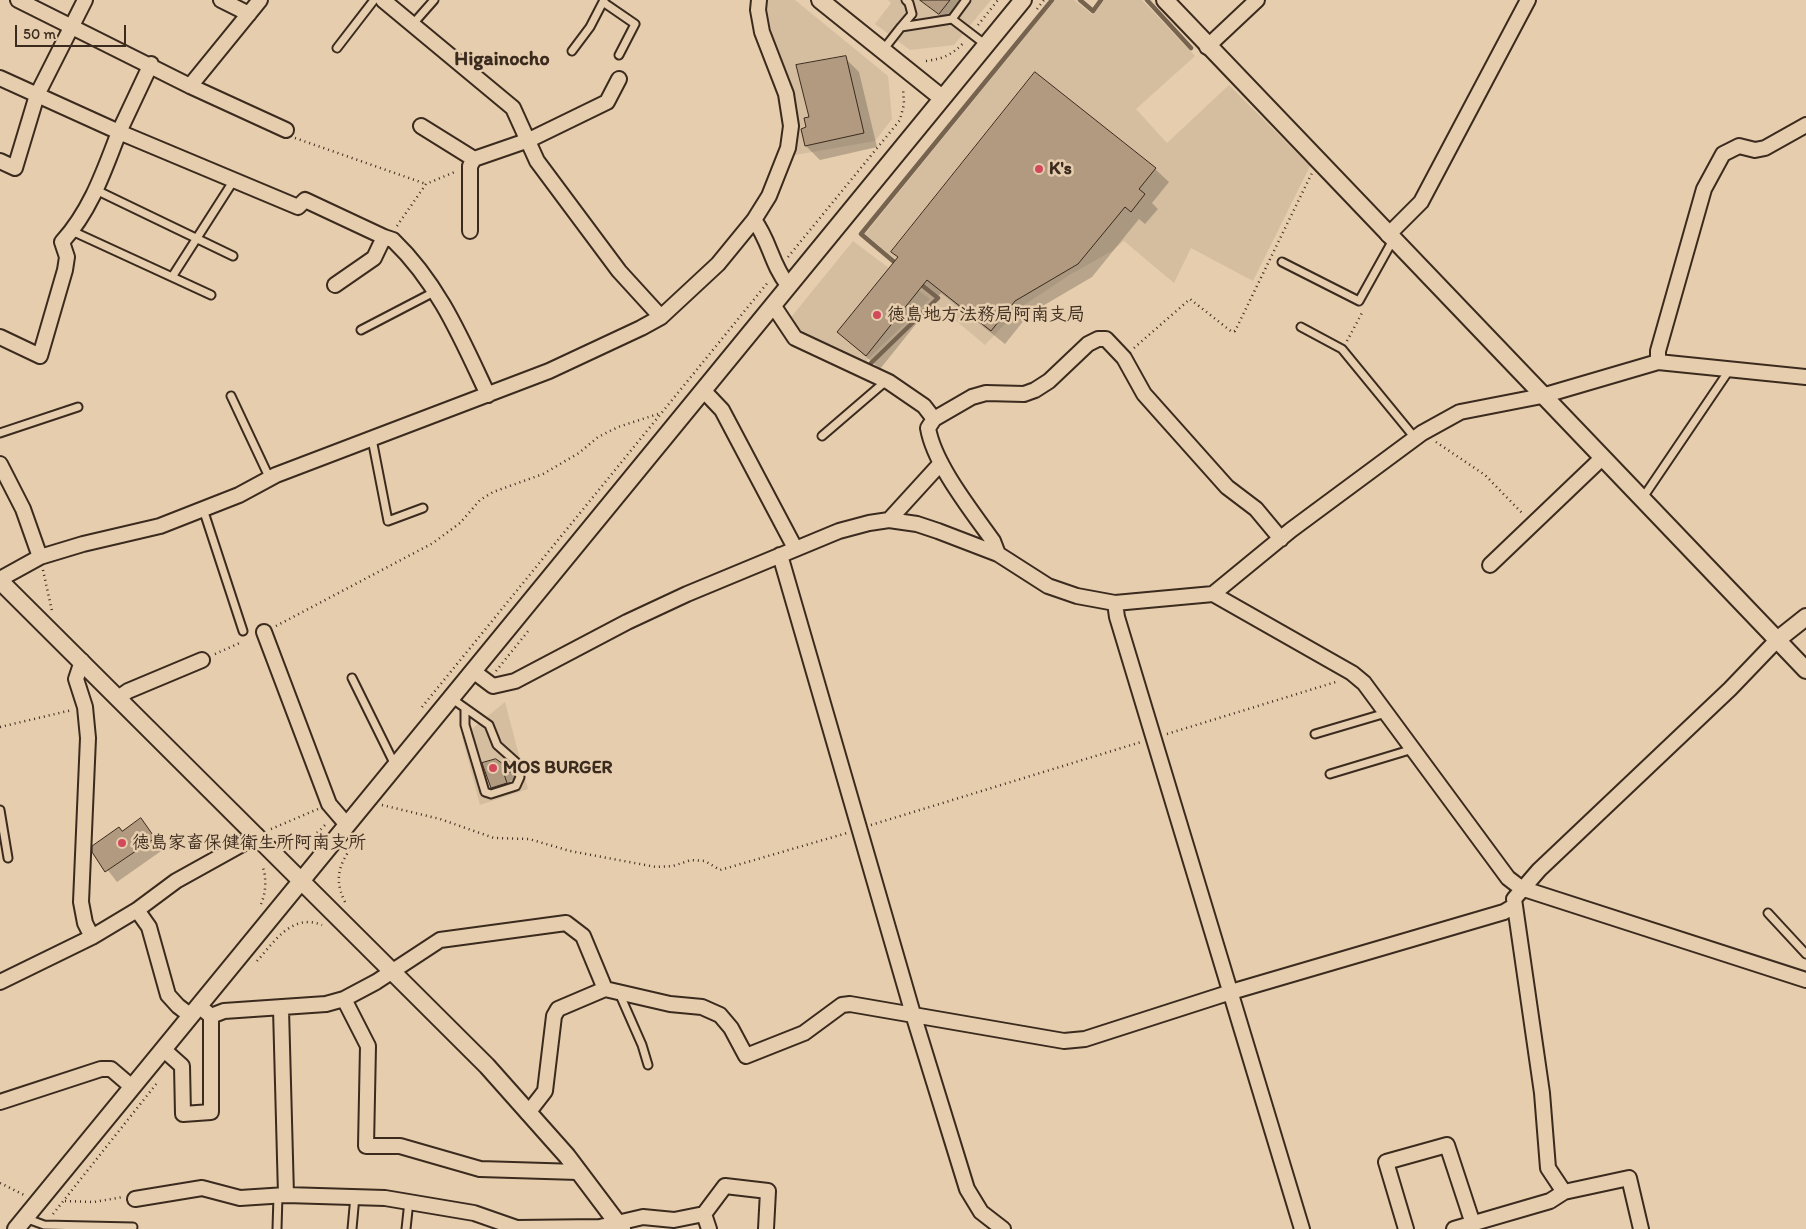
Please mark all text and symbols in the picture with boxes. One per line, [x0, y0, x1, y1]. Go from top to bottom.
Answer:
scale bar [18, 15, 129, 47]
text: 50 m [23, 25, 56, 43]
district label: Higainocho [454, 48, 550, 72]
place label: K's [1049, 158, 1072, 180]
marker: K's [1033, 163, 1045, 175]
place label: 徳島地方法務局阿南支局 [887, 304, 1085, 326]
marker: 徳島地方法務局阿南支局 [871, 309, 883, 321]
place label: MOS BURGER [503, 757, 612, 779]
marker: MOS BURGER [487, 762, 499, 774]
place label: 徳島家畜保健衛生所阿南支所 [132, 832, 366, 854]
marker: 徳島家畜保健衛生所阿南支所 [116, 837, 128, 849]

